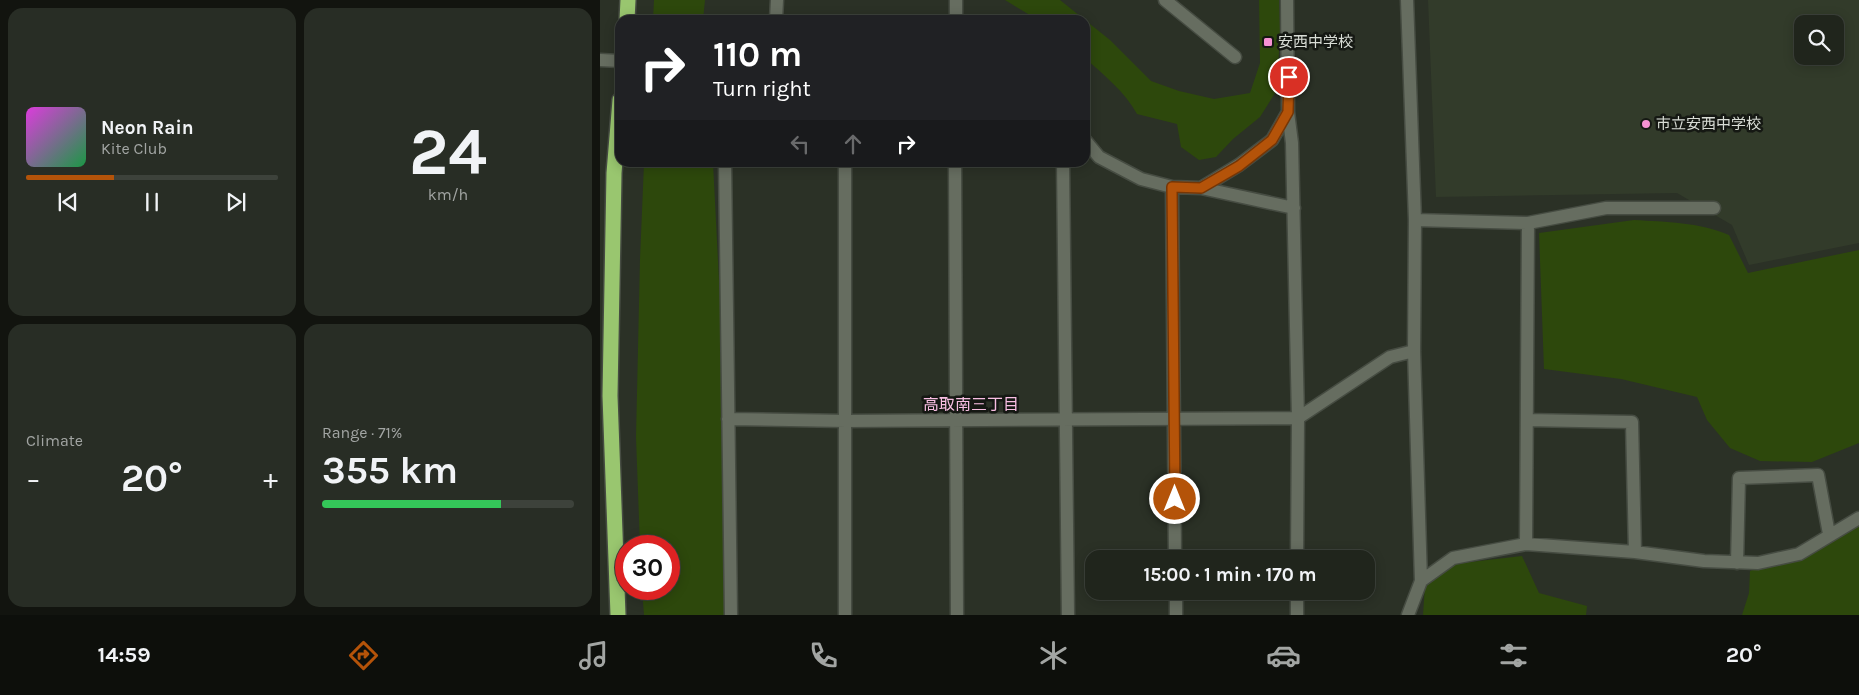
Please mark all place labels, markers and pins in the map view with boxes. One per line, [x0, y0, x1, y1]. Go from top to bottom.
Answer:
place label: 安西中学校 [1278, 33, 1353, 51]
marker: 安西中学校 [1262, 36, 1274, 48]
pin [1268, 56, 1310, 98]
place label: 市立安西中学校 [1656, 115, 1761, 133]
marker: 市立安西中学校 [1640, 118, 1652, 130]

